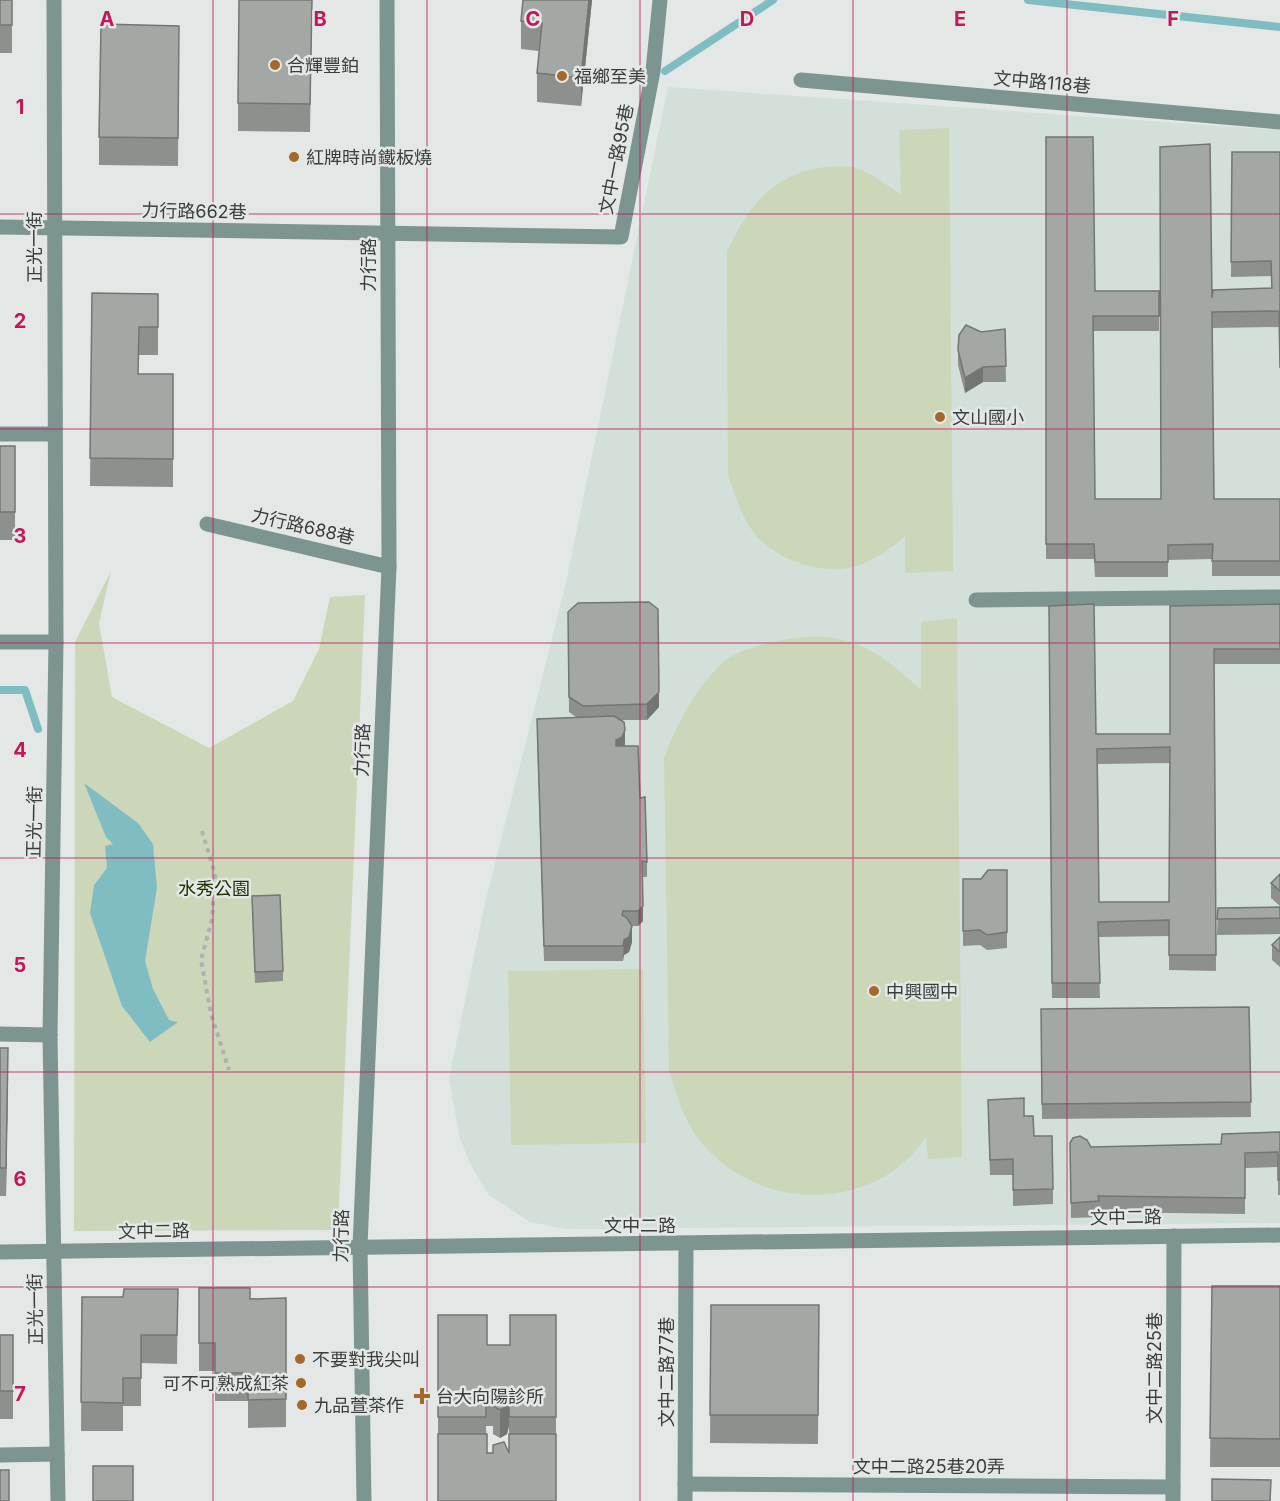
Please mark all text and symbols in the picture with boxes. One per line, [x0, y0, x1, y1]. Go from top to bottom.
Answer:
text: A [100, 7, 115, 31]
text: B [313, 7, 327, 31]
text: C [526, 7, 540, 31]
text: D [740, 7, 754, 31]
text: E [954, 7, 966, 31]
text: F [1167, 7, 1179, 31]
place label: 合輝豐鉑 [287, 55, 359, 76]
marker: 合輝豐鉑 [268, 58, 282, 72]
place label: 福鄉至美 [574, 66, 646, 87]
street label: 文中路118巷 [992, 67, 1092, 97]
marker: 福鄉至美 [555, 69, 569, 83]
text: 1 [16, 95, 24, 119]
street label: 文中一路95巷 [595, 102, 637, 216]
place label: 紅牌時尚鐵板燒 [306, 147, 432, 168]
marker: 紅牌時尚鐵板燒 [287, 150, 301, 164]
street label: 力行路662巷 [141, 200, 247, 222]
street label: 正光一街 [24, 211, 45, 283]
street label: 力行路 [358, 238, 379, 292]
text: 2 [14, 309, 26, 333]
place label: 文山國小 [952, 407, 1024, 428]
marker: 文山國小 [933, 410, 947, 424]
street label: 力行路688巷 [249, 504, 357, 548]
text: 3 [14, 524, 26, 548]
street label: 力行路 [351, 723, 373, 777]
text: 4 [13, 738, 27, 762]
street label: 正光一街 [23, 786, 45, 858]
park label: 水秀公園 [178, 878, 250, 899]
text: 5 [14, 953, 26, 977]
place label: 中興國中 [886, 981, 958, 1002]
marker: 中興國中 [867, 984, 881, 998]
text: 6 [14, 1167, 27, 1191]
street label: 文中二路 [1090, 1206, 1162, 1228]
street label: 力行路 [330, 1209, 352, 1263]
street label: 文中二路 [604, 1215, 676, 1236]
street label: 文中二路 [118, 1220, 190, 1242]
street label: 正光一街 [24, 1273, 46, 1345]
street label: 文中二路25巷 [1144, 1312, 1165, 1424]
street label: 文中二路77巷 [656, 1317, 677, 1427]
place label: 不要對我尖叫 [312, 1349, 420, 1370]
marker: 不要對我尖叫 [293, 1352, 307, 1366]
place label: 可不可熟成紅茶 [163, 1373, 289, 1394]
marker: 可不可熟成紅茶 [294, 1376, 308, 1390]
text: 7 [14, 1382, 26, 1406]
place label: 台大向陽診所 [436, 1386, 544, 1407]
marker: 台大向陽診所 [413, 1387, 431, 1405]
place label: 九品萱茶作 [314, 1395, 404, 1416]
marker: 九品萱茶作 [295, 1398, 309, 1412]
street label: 文中二路25巷20弄 [853, 1456, 1005, 1477]

